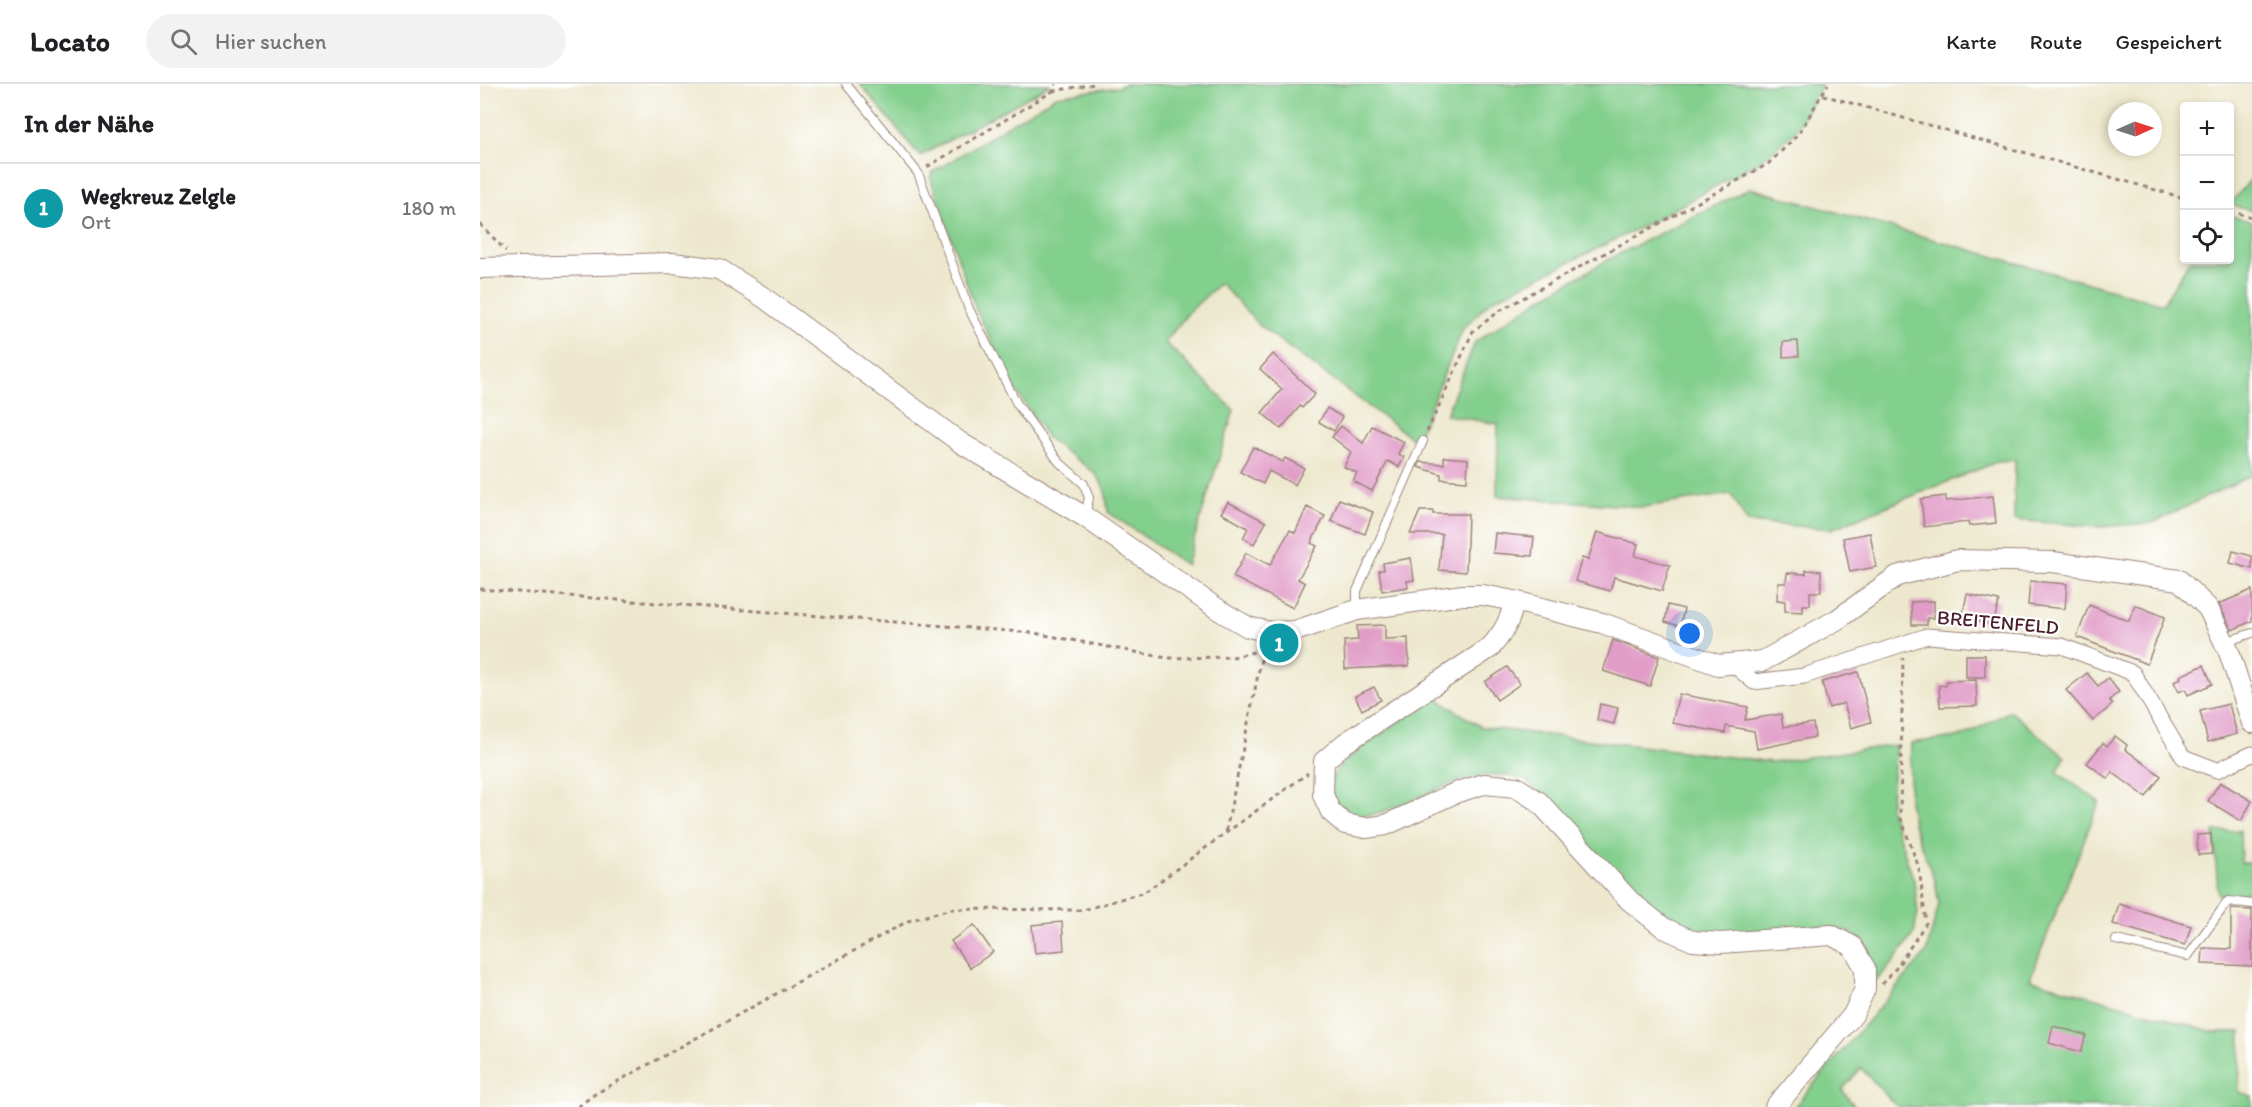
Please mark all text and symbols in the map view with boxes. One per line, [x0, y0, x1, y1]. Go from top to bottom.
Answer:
search box [146, 14, 566, 68]
text: Locato [30, 24, 110, 58]
icon: search [167, 25, 200, 58]
text: Hier suchen [215, 28, 326, 55]
text: Karte [1946, 29, 1997, 54]
text: Route [2030, 29, 2083, 54]
text: Gespeichert [2116, 29, 2222, 54]
north arrow [2108, 102, 2162, 156]
map controls [2180, 102, 2234, 264]
button: + [2180, 102, 2234, 156]
text: In der Nähe [24, 107, 154, 139]
button: − [2180, 156, 2234, 210]
text: Wegkreuz Zelgle [81, 183, 236, 210]
text: 1 [39, 196, 48, 220]
text: 180 m [402, 196, 456, 220]
text: Ort [81, 210, 111, 234]
button: locate [2180, 210, 2234, 264]
street label: BREITENFELD [1936, 605, 2060, 639]
your location [1675, 619, 1704, 648]
pin: 1 [1260, 620, 1298, 666]

